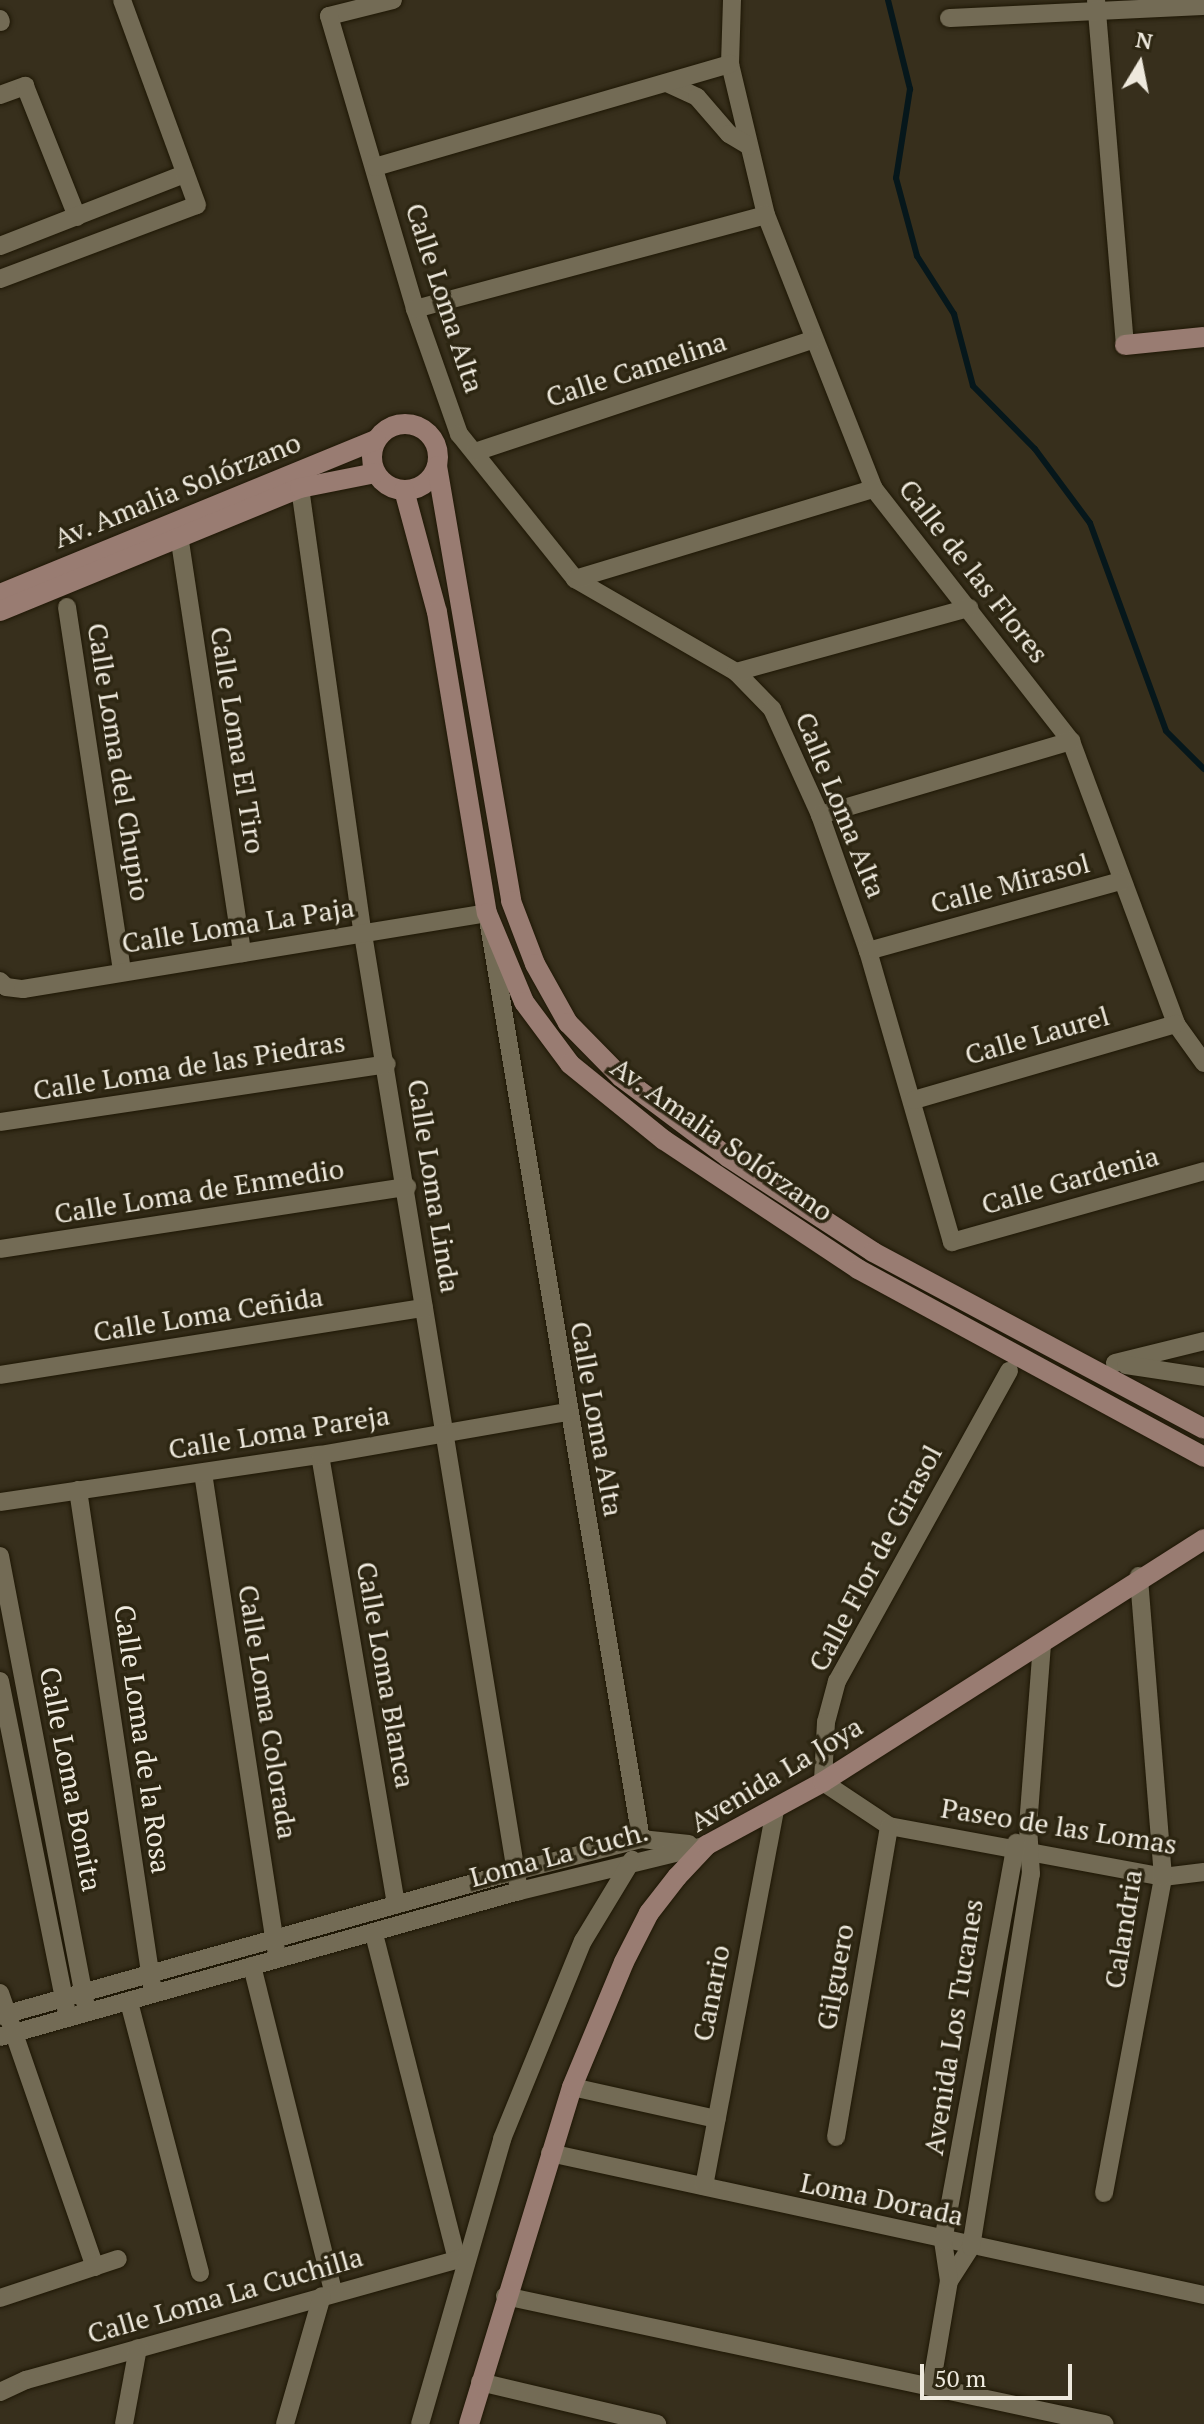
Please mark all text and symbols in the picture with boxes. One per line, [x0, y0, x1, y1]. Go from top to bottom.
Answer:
north arrow [1100, 24, 1180, 104]
text: N [1134, 24, 1155, 56]
street label: Calle Loma Alta [398, 199, 492, 397]
street label: Calle Camelina [541, 324, 731, 414]
street label: Av. Amalia Solórzano [48, 425, 306, 555]
street label: Calle de las Flores [892, 472, 1056, 670]
street label: Calle Loma del Chupio [80, 621, 158, 903]
street label: Calle Loma El Tiro [203, 624, 273, 856]
street label: Calle Loma Alta [788, 707, 894, 903]
street label: Calle Mirasol [927, 846, 1093, 920]
street label: Calle Loma La Paja [119, 890, 357, 960]
street label: Calle Laurel [961, 998, 1113, 1072]
street label: Calle Loma de las Piedras [31, 1025, 347, 1107]
street label: Av. Amalia Solórzano [604, 1049, 840, 1229]
street label: Calle Loma Linda [401, 1077, 467, 1295]
street label: Calle Gardenia [977, 1139, 1163, 1221]
street label: Calle Loma de Enmedio [52, 1151, 346, 1231]
street label: Calle Loma Ceñida [91, 1279, 325, 1349]
street label: Calle Loma Alta [563, 1319, 631, 1519]
street label: Calle Loma Pareja [166, 1398, 392, 1466]
street label: Calle Flor de Girasol [801, 1439, 949, 1677]
street label: Calle Loma Blanca [350, 1559, 422, 1791]
street label: Calle Loma Colorada [231, 1582, 305, 1842]
street label: Calle Loma de la Rosa [108, 1603, 178, 1875]
street label: Calle Loma Bonita [33, 1664, 109, 1894]
street label: Avenida La Joya [684, 1709, 868, 1839]
street label: Paseo de las Lomas [939, 1791, 1179, 1861]
street label: Loma La Cuch. [466, 1814, 652, 1894]
street label: Calandria [1097, 1867, 1149, 1991]
street label: Avenida Los Tucanes [916, 1897, 990, 2157]
street label: Gilguero [809, 1921, 861, 2033]
street label: Canario [685, 1942, 737, 2044]
street label: Loma Dorada [797, 2165, 967, 2233]
street label: Calle Loma La Cuchilla [83, 2240, 367, 2350]
scale bar [924, 2348, 1076, 2398]
text: 50 m [934, 2362, 986, 2394]

